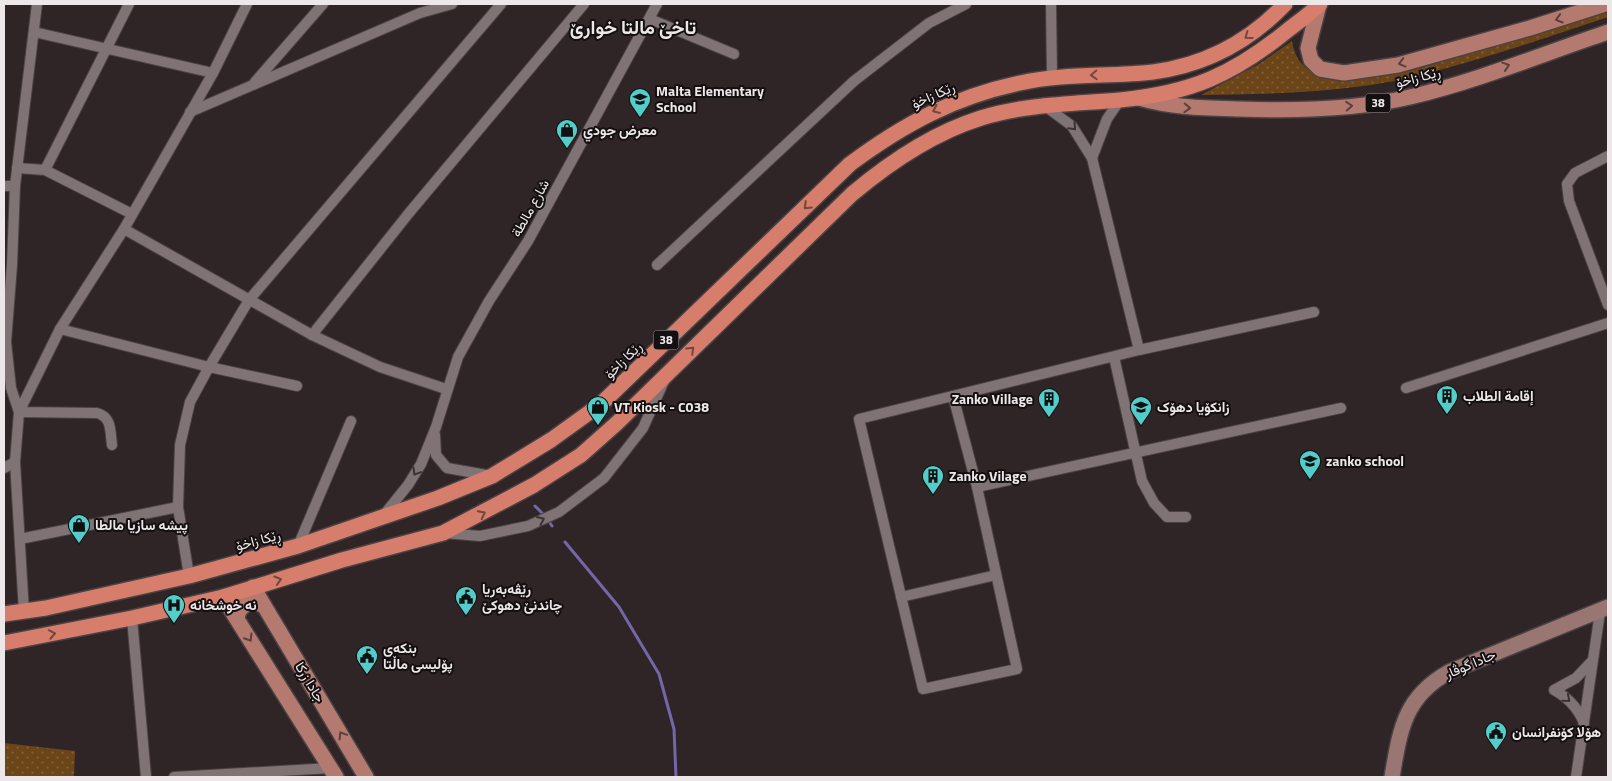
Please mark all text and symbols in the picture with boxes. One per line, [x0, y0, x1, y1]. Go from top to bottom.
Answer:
district label: تاخێ مالتا خوارێ [570, 12, 696, 41]
one-way arrow [1555, 13, 1563, 23]
one-way arrow [1245, 30, 1254, 38]
one-way arrow [1398, 57, 1407, 68]
street label: ڕێکا زاخۆ [1393, 60, 1443, 95]
one-way arrow [1501, 62, 1510, 72]
one-way arrow [1090, 69, 1098, 80]
street label: ڕێکا زاخۆ [908, 76, 959, 115]
place label: Malta Elementary School [656, 80, 764, 117]
school or university icon: Malta Elementary School [628, 87, 652, 118]
road number: 38 [1366, 94, 1390, 112]
one-way arrow [1345, 101, 1353, 112]
one-way arrow [1183, 102, 1191, 113]
one-way arrow [932, 103, 941, 114]
shop icon: معرض جودي [555, 118, 579, 149]
place label: معرض جودي [583, 119, 657, 142]
one-way arrow [1067, 122, 1076, 131]
street label: شارع مالطة [505, 175, 555, 241]
one-way arrow [803, 200, 812, 209]
road number: 38 [654, 330, 678, 350]
street label: ڕێکا زاخۆ [599, 336, 648, 385]
one-way arrow [685, 347, 694, 356]
building icon: إقامة الطلاب [1435, 384, 1459, 415]
place label: إقامة الطلاب [1463, 385, 1534, 406]
building icon: Zanko Village [1037, 387, 1061, 418]
place label: Zanko Village [952, 388, 1033, 409]
shop icon: VT Kiosk - C038 [586, 395, 610, 426]
school or university icon: زانکۆیا دهۆک [1129, 395, 1153, 426]
place label: VT Kiosk - C038 [614, 396, 709, 417]
place label: زانکۆیا دهۆک [1157, 396, 1229, 417]
school or university icon: zanko school [1298, 449, 1322, 480]
place label: zanko school [1326, 450, 1404, 471]
building icon: Zanko Vilage [921, 464, 945, 495]
place label: Zanko Vilage [949, 465, 1027, 486]
one-way arrow [413, 466, 423, 475]
one-way arrow [476, 510, 485, 520]
shop icon: پيشه سازيا مالطا [67, 513, 91, 544]
place label: پيشه سازيا مالطا [95, 514, 188, 535]
one-way arrow [536, 516, 545, 527]
street label: ڕێکا زاخۆ [233, 523, 283, 558]
one-way arrow [273, 576, 281, 586]
place label: رێڤەبەریا چاندنێ دهوکێ [482, 578, 563, 615]
public building icon: رێڤەبەریا چاندنێ دهوکێ [454, 585, 478, 616]
hospital icon: نه خوشخانه [162, 593, 186, 624]
place label: نه خوشخانه [190, 594, 257, 615]
one-way arrow [47, 629, 56, 639]
one-way arrow [243, 633, 253, 642]
place label: بنکەی پۆلیسی ماڵتا [383, 637, 453, 674]
street label: جادا گوڤار [1440, 643, 1498, 684]
public building icon: بنکەی پۆلیسی ماڵتا [355, 644, 379, 675]
street label: جادا زرکا [290, 657, 331, 706]
one-way arrow [1561, 694, 1570, 702]
public building icon: هۆلا كۆنفرانسان [1484, 720, 1508, 751]
place label: هۆلا كۆنفرانسان [1512, 721, 1601, 742]
one-way arrow [338, 732, 348, 741]

